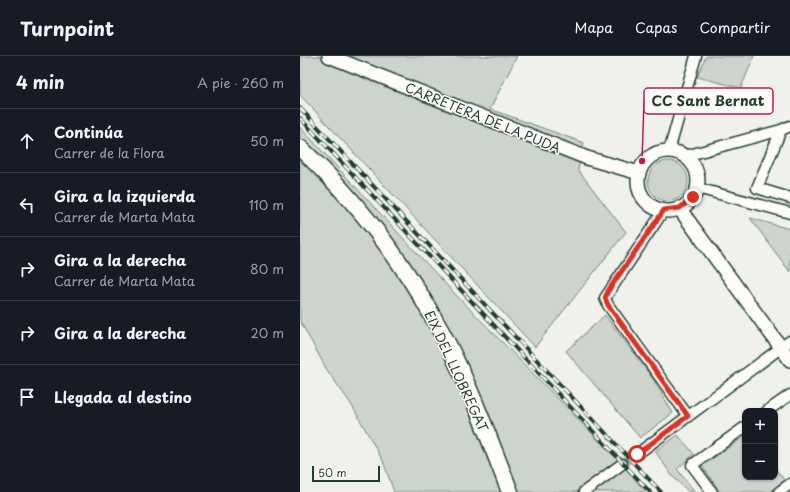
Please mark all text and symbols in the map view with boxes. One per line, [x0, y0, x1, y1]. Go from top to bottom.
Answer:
text: Turnpoint [20, 14, 114, 42]
text: Mapa [575, 17, 613, 38]
text: Capas [635, 17, 677, 38]
text: Compartir [699, 17, 770, 38]
text: 4 min [16, 69, 64, 95]
text: A pie · 260 m [197, 73, 284, 92]
street label: CARRETERA DE LA PUDA [402, 77, 564, 157]
callout: CC Sant Bernat [644, 88, 773, 114]
text: CC Sant Bernat [652, 90, 765, 111]
text: Continúa [54, 120, 123, 143]
icon: ahead [16, 130, 38, 152]
text: 50 m [250, 131, 284, 150]
text: Carrer de la Flora [54, 143, 164, 162]
text: Gira a la izquierda [54, 184, 195, 207]
route end [684, 188, 702, 206]
icon: left [16, 194, 38, 216]
text: 110 m [249, 195, 284, 214]
text: Carrer de Marta Mata [54, 207, 195, 226]
text: Gira a la derecha [54, 248, 186, 271]
icon: right [16, 258, 38, 280]
text: 80 m [250, 259, 284, 278]
text: Carrer de Marta Mata [54, 271, 195, 290]
street label: EIX DEL LLOBREGAT [420, 307, 494, 435]
text: Gira a la derecha [54, 321, 186, 344]
icon: right [16, 322, 38, 344]
text: 20 m [250, 323, 284, 342]
text: Llegada al destino [54, 385, 192, 408]
icon: arrive [16, 386, 38, 408]
map controls [742, 408, 778, 480]
button: + [742, 408, 778, 444]
button: − [742, 444, 778, 480]
route start [628, 445, 646, 463]
scale bar [312, 464, 380, 483]
text: 50 m [318, 464, 347, 481]

